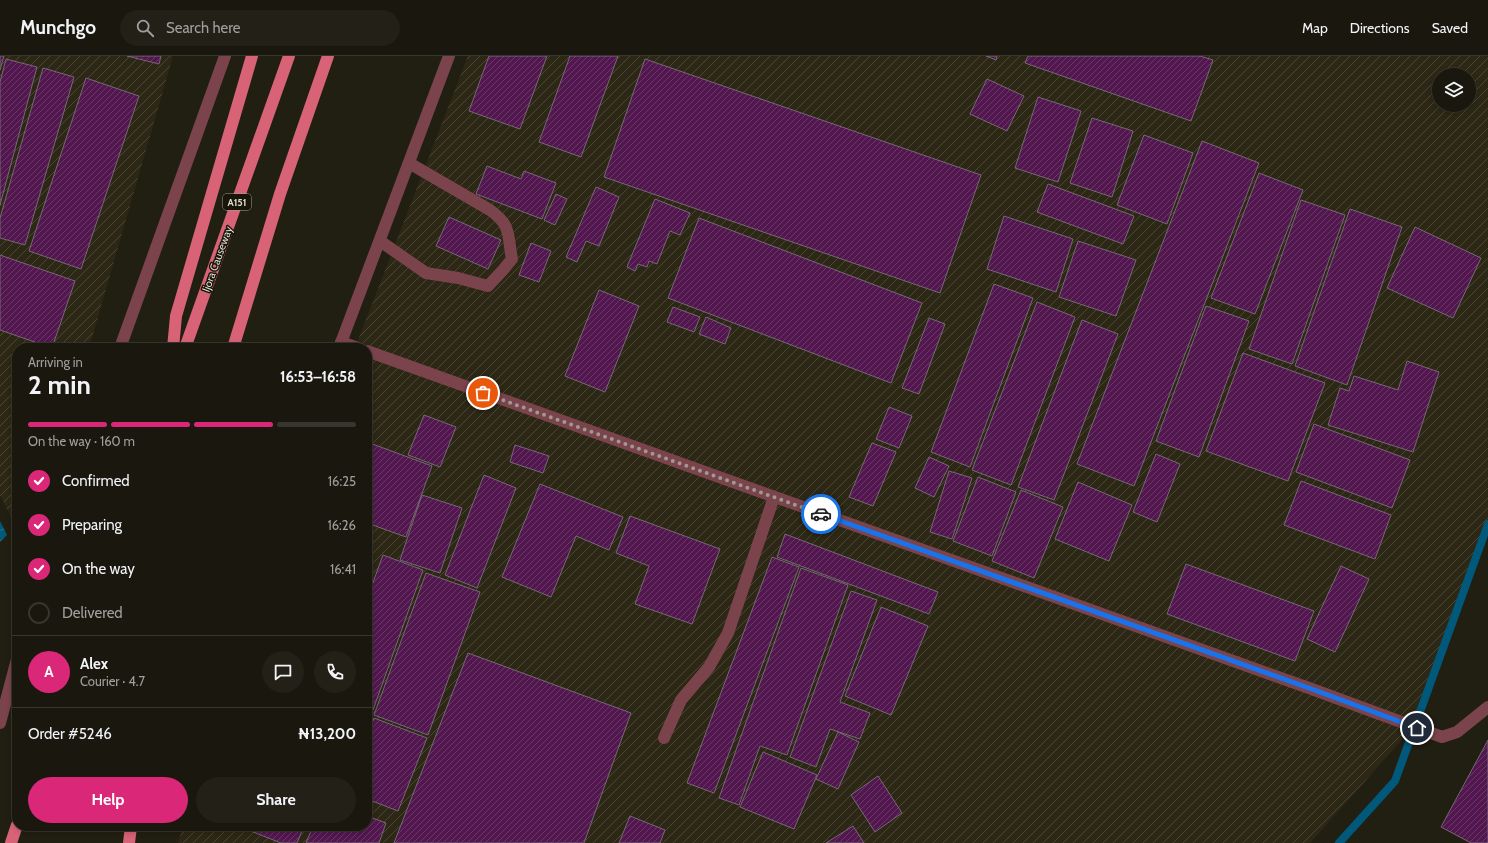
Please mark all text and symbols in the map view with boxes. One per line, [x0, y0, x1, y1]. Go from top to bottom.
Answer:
search box [120, 10, 400, 46]
text: Munchgo [20, 16, 96, 39]
icon: search [134, 17, 156, 39]
text: Search here [166, 19, 241, 37]
text: Map [1302, 19, 1328, 37]
text: Directions [1350, 19, 1410, 37]
text: Saved [1432, 19, 1468, 37]
map controls [1432, 68, 1476, 112]
button: layers [1432, 68, 1476, 112]
road number: A151 [223, 194, 251, 210]
street label: Ijora Causeway [199, 224, 235, 294]
text: Arriving in [28, 354, 83, 370]
text: 16:53–16:58 [280, 368, 356, 386]
text: 2 min [28, 369, 91, 401]
pin [466, 376, 500, 410]
icon: bag [472, 382, 494, 404]
text: On the way · 160 m [28, 433, 135, 449]
icon: check [28, 470, 50, 492]
text: Confirmed [62, 472, 130, 490]
text: 16:25 [328, 473, 356, 489]
courier [801, 494, 841, 534]
icon: car [810, 503, 832, 525]
icon: check [28, 514, 50, 536]
text: Preparing [62, 516, 122, 534]
text: 16:26 [327, 517, 356, 533]
icon: check [28, 558, 50, 580]
text: On the way [62, 560, 135, 578]
text: 16:41 [330, 561, 356, 577]
text: Delivered [62, 604, 123, 622]
button: chat [262, 651, 304, 693]
button: phone [314, 651, 356, 693]
text: Alex [80, 655, 108, 673]
text: A [44, 663, 54, 681]
text: Courier · 4.7 [80, 673, 145, 689]
pin [1400, 711, 1434, 745]
icon: home [1406, 717, 1428, 739]
text: Order #5246 [28, 725, 112, 743]
text: ₦13,200 [298, 725, 356, 743]
button: Help [28, 777, 188, 823]
button: Share [196, 777, 356, 823]

